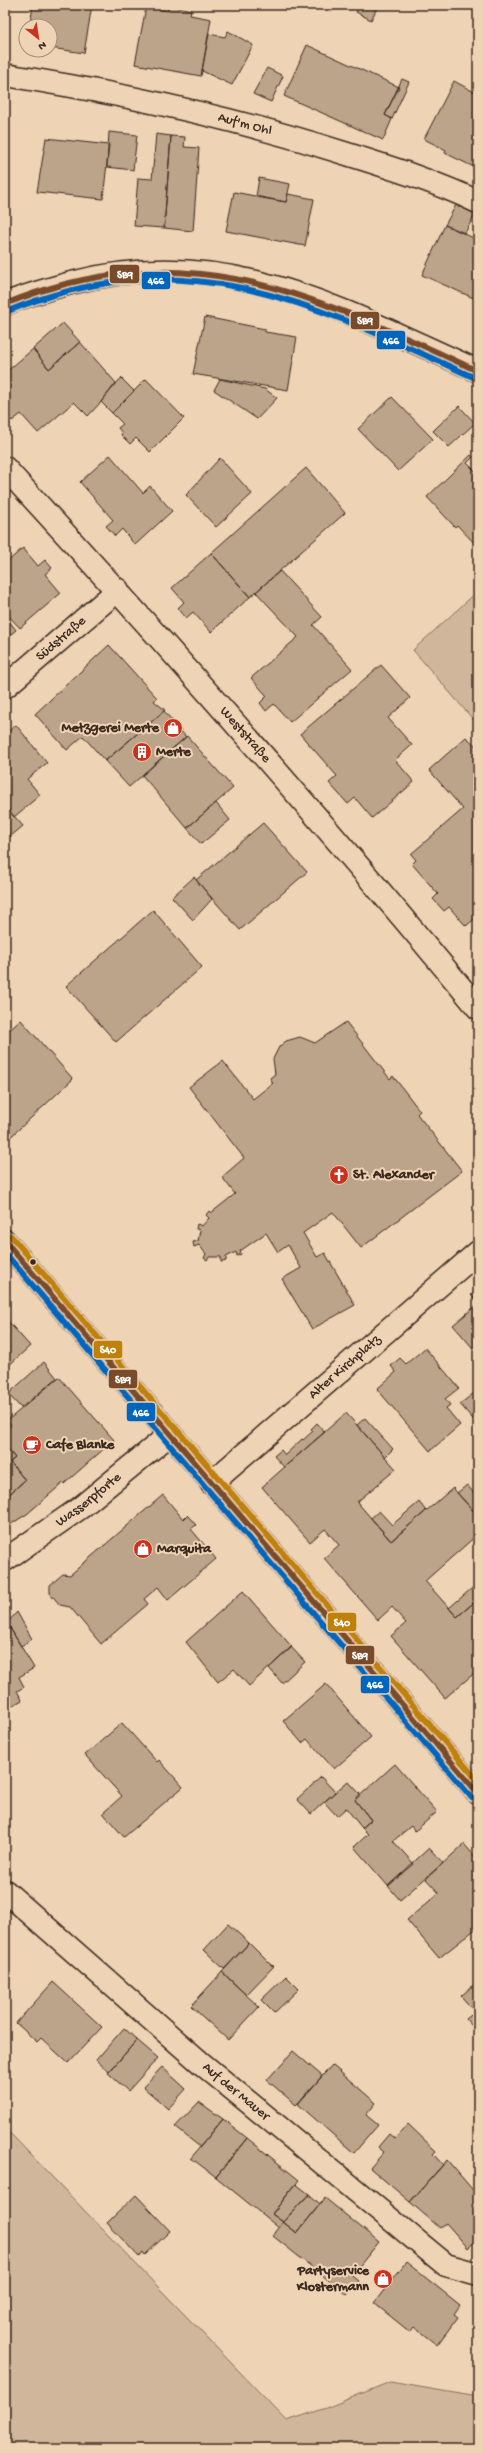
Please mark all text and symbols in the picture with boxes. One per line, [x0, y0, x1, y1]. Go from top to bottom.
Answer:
north arrow [18, 18, 58, 58]
text: N [36, 38, 48, 52]
street label: Auf'm Ohl [216, 109, 274, 140]
line badge: SB9 [109, 264, 140, 284]
text: SB9 [117, 270, 134, 282]
line badge: 466 [141, 271, 171, 290]
text: 466 [147, 276, 165, 288]
line badge: SB9 [350, 311, 380, 330]
text: SB9 [357, 316, 374, 328]
line badge: 466 [376, 330, 406, 350]
text: 466 [382, 336, 400, 348]
street label: Südstraße [33, 612, 90, 665]
street label: Weststraße [216, 703, 275, 767]
shop icon: Metzgerei Merte [162, 717, 184, 739]
place label: Metzgerei Merte [62, 720, 160, 737]
building icon: Merte [131, 741, 153, 763]
place label: Merte [156, 744, 192, 761]
church icon: St. Alexander [328, 1164, 350, 1186]
place label: St. Alexander [353, 1167, 436, 1184]
unlabelled marker [28, 1257, 38, 1267]
street label: Alter Kirchplatz [305, 1331, 385, 1403]
line badge: S40 [93, 1340, 123, 1359]
text: S40 [100, 1345, 117, 1357]
line badge: SB9 [108, 1369, 138, 1389]
text: SB9 [115, 1375, 132, 1387]
line badge: 466 [126, 1402, 156, 1422]
text: 466 [132, 1408, 150, 1420]
cafe icon: Cafe Blanke [21, 1434, 43, 1456]
place label: Cafe Blanke [45, 1437, 115, 1454]
street label: Wasserpforte [53, 1469, 125, 1531]
shop icon: Marquita [132, 1538, 154, 1560]
place label: Marquita [157, 1541, 212, 1558]
line badge: S40 [327, 1612, 357, 1632]
text: S40 [334, 1618, 351, 1630]
line badge: SB9 [345, 1645, 375, 1665]
text: SB9 [352, 1651, 369, 1663]
line badge: 466 [360, 1675, 390, 1694]
text: 466 [366, 1680, 384, 1692]
street label: Auf der Mauer [199, 2059, 274, 2125]
place label: Partyservice Klostermann [296, 2263, 370, 2296]
shop icon: Partyservice Klostermann [372, 2268, 394, 2290]

